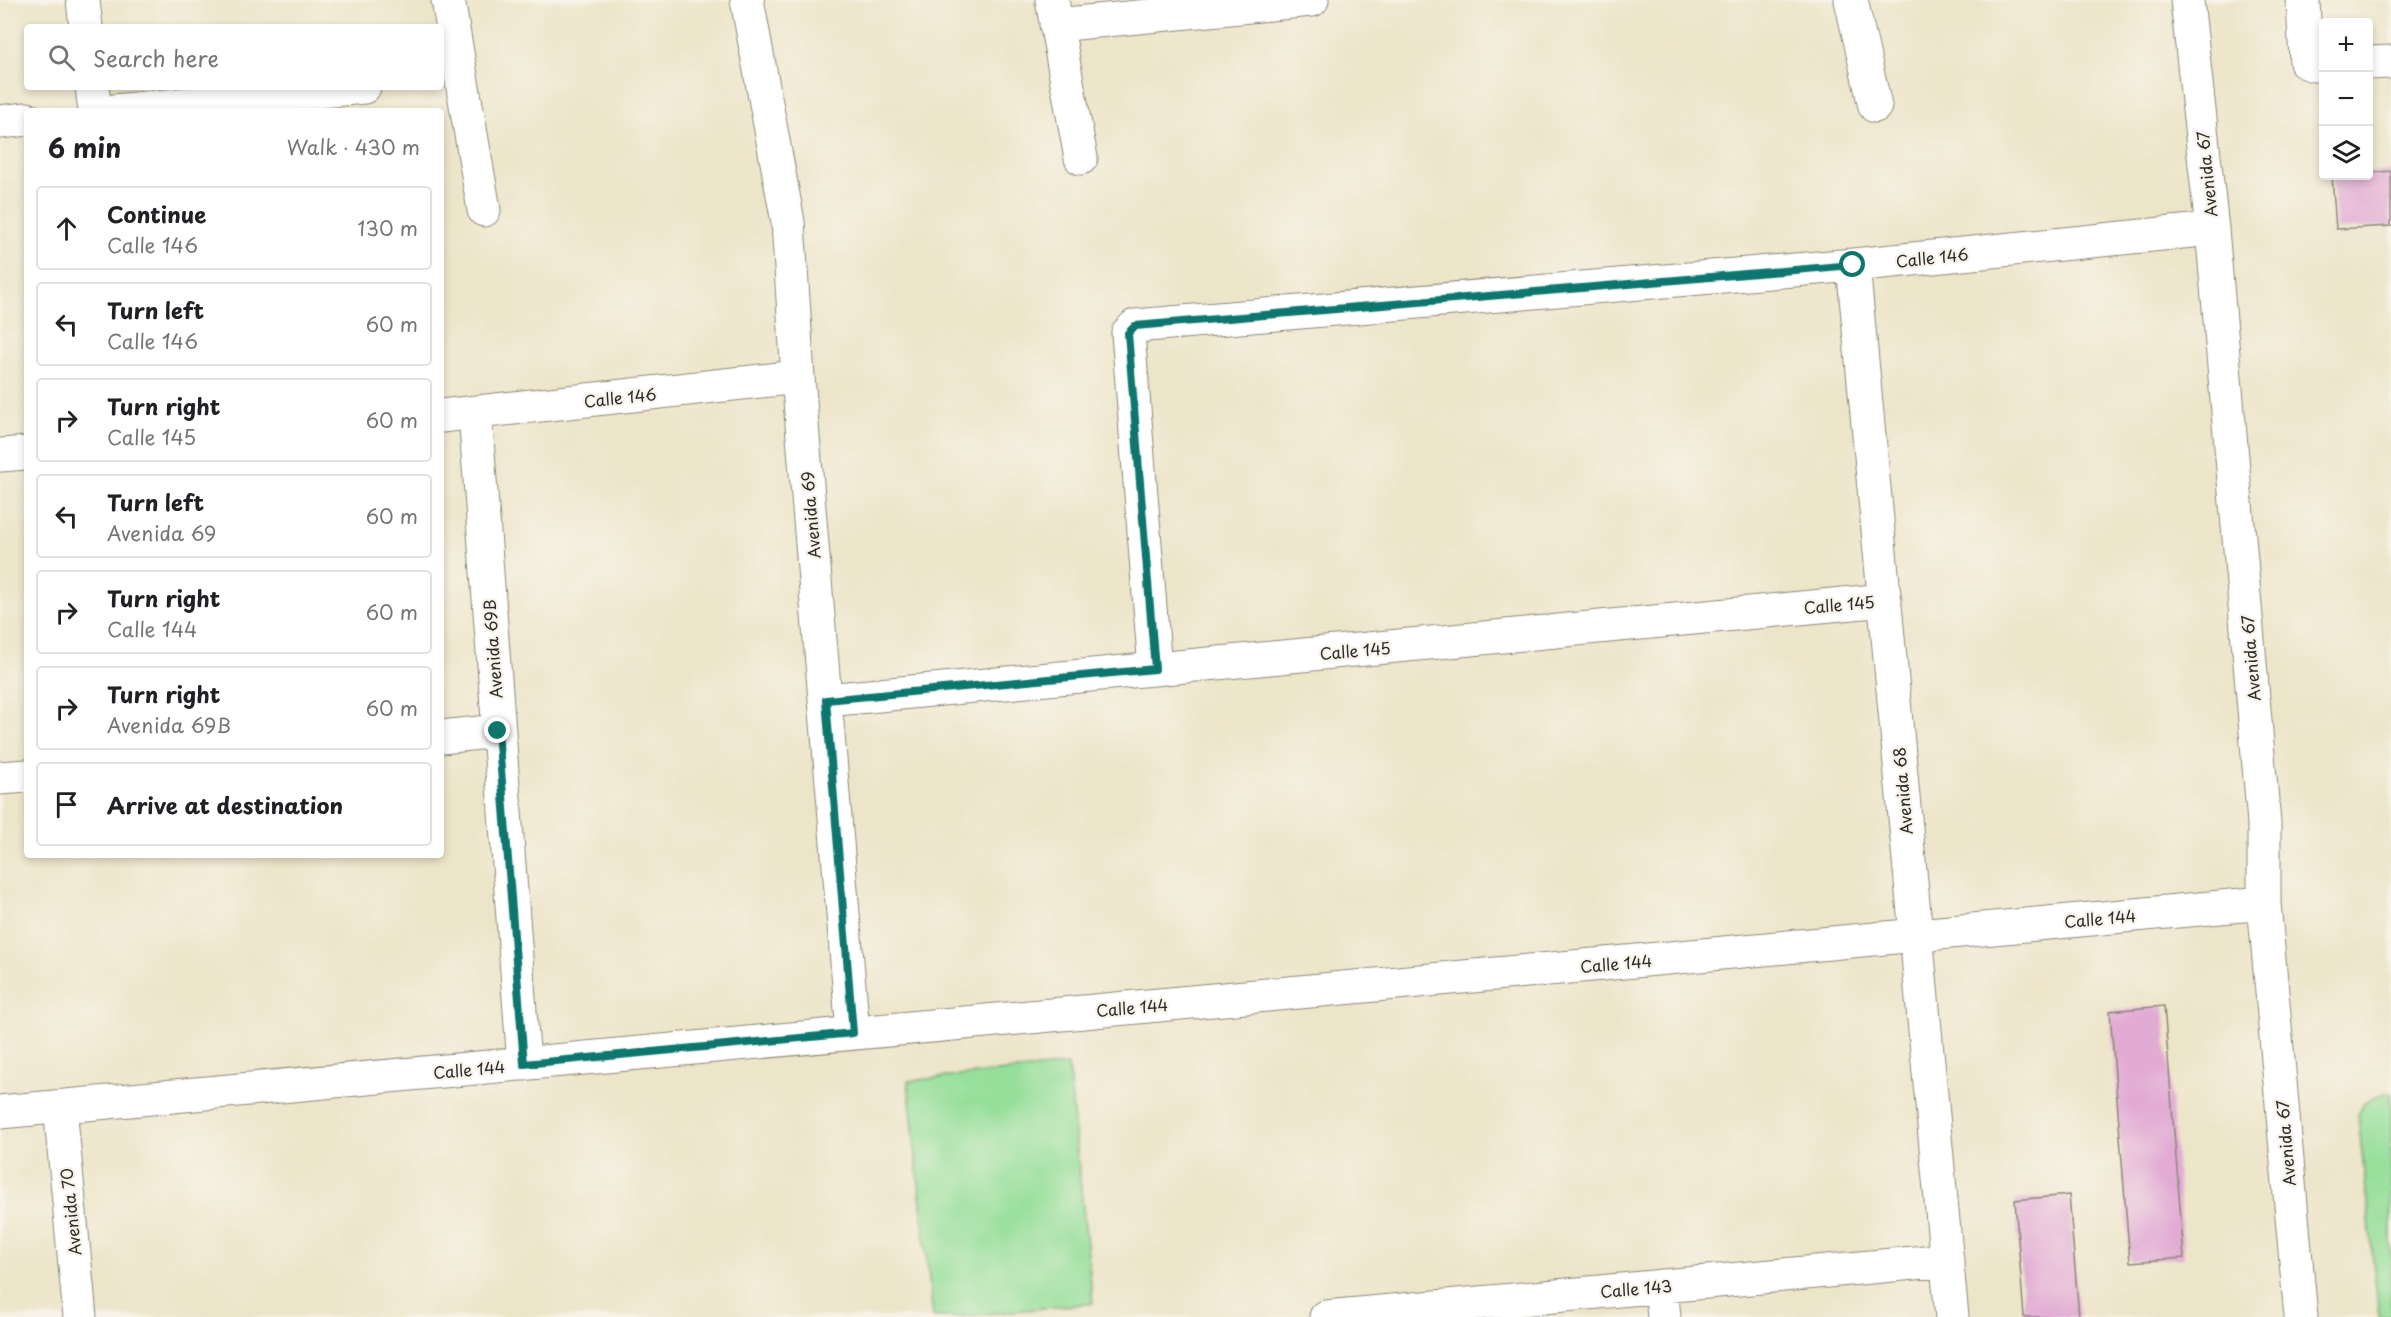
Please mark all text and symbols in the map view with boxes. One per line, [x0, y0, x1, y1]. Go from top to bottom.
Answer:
map controls [2319, 18, 2373, 180]
button: + [2319, 18, 2373, 72]
search box [24, 24, 444, 90]
icon: search [45, 41, 78, 74]
text: Search here [93, 41, 219, 74]
button: − [2319, 72, 2373, 126]
button: layers [2319, 126, 2373, 180]
text: 6 min [48, 128, 121, 167]
street label: Avenida 67 [2190, 130, 2222, 218]
text: Walk · 430 m [287, 132, 420, 162]
text: Continue [107, 197, 206, 230]
icon: ahead [50, 212, 83, 245]
text: 130 m [358, 213, 418, 243]
text: Calle 146 [107, 230, 198, 260]
street label: Calle 146 [1895, 241, 1969, 273]
route start [1839, 251, 1865, 277]
text: Turn left [107, 293, 204, 326]
icon: left [50, 308, 83, 341]
text: 60 m [366, 309, 418, 339]
text: Calle 146 [107, 326, 198, 356]
street label: Calle 146 [583, 381, 657, 413]
text: Turn right [107, 389, 220, 422]
icon: right [50, 404, 83, 437]
text: 60 m [366, 405, 418, 435]
text: Calle 145 [107, 422, 196, 452]
street label: Avenida 69 [794, 470, 826, 560]
text: Turn left [107, 485, 204, 518]
icon: left [50, 500, 83, 533]
text: 60 m [366, 501, 418, 531]
text: Avenida 69 [107, 518, 216, 548]
text: Turn right [107, 581, 220, 614]
street label: Calle 145 [1802, 589, 1876, 619]
icon: right [50, 596, 83, 629]
text: 60 m [366, 597, 418, 627]
street label: Avenida 69B [477, 599, 507, 699]
text: Calle 144 [107, 614, 197, 644]
street label: Avenida 67 [2234, 614, 2266, 702]
street label: Calle 145 [1318, 635, 1392, 665]
text: Turn right [107, 677, 220, 710]
icon: right [50, 692, 83, 725]
text: 60 m [366, 693, 418, 723]
text: Avenida 69B [107, 710, 231, 740]
route end [484, 717, 510, 743]
street label: Avenida 68 [1886, 746, 1918, 836]
icon: arrive [50, 788, 83, 821]
text: Arrive at destination [107, 788, 343, 821]
street label: Calle 144 [2063, 903, 2137, 933]
street label: Calle 144 [1579, 948, 1653, 978]
street label: Calle 144 [1095, 992, 1169, 1022]
street label: Calle 144 [432, 1054, 506, 1084]
street label: Avenida 67 [2269, 1099, 2301, 1187]
street label: Avenida 70 [53, 1167, 87, 1257]
street label: Calle 143 [1599, 1273, 1673, 1303]

